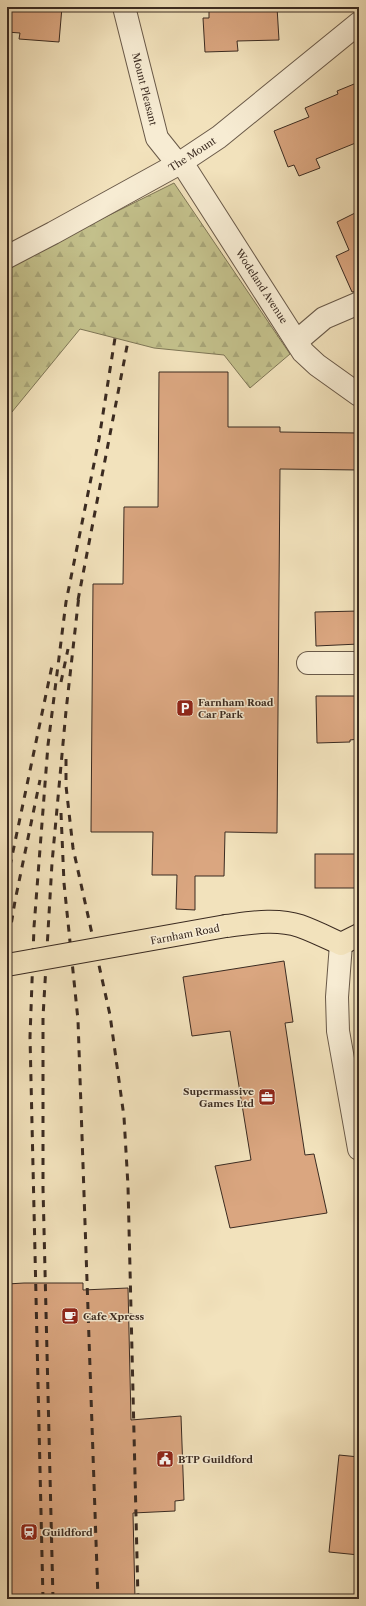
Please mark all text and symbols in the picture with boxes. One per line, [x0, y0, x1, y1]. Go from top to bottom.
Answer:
street label: Mount Pleasant [129, 51, 160, 127]
street label: The Mount [166, 134, 219, 175]
street label: Wodeland Avenue [232, 246, 291, 326]
place label: Farnham Road Car Park [198, 696, 274, 721]
parking icon: Farnham Road Car Park [175, 698, 195, 718]
street label: Farnham Road [149, 921, 221, 948]
place label: Supermassive Games Ltd [183, 1085, 254, 1110]
office icon: Supermassive Games Ltd [257, 1087, 277, 1107]
cafe icon: Cafe Xpress [60, 1306, 80, 1326]
place label: Cafe Xpress [83, 1310, 145, 1323]
public building icon: BTP Guildford [155, 1449, 175, 1469]
place label: BTP Guildford [178, 1453, 253, 1466]
station icon: Guildford [19, 1522, 39, 1542]
place label: Guildford [42, 1526, 93, 1539]

